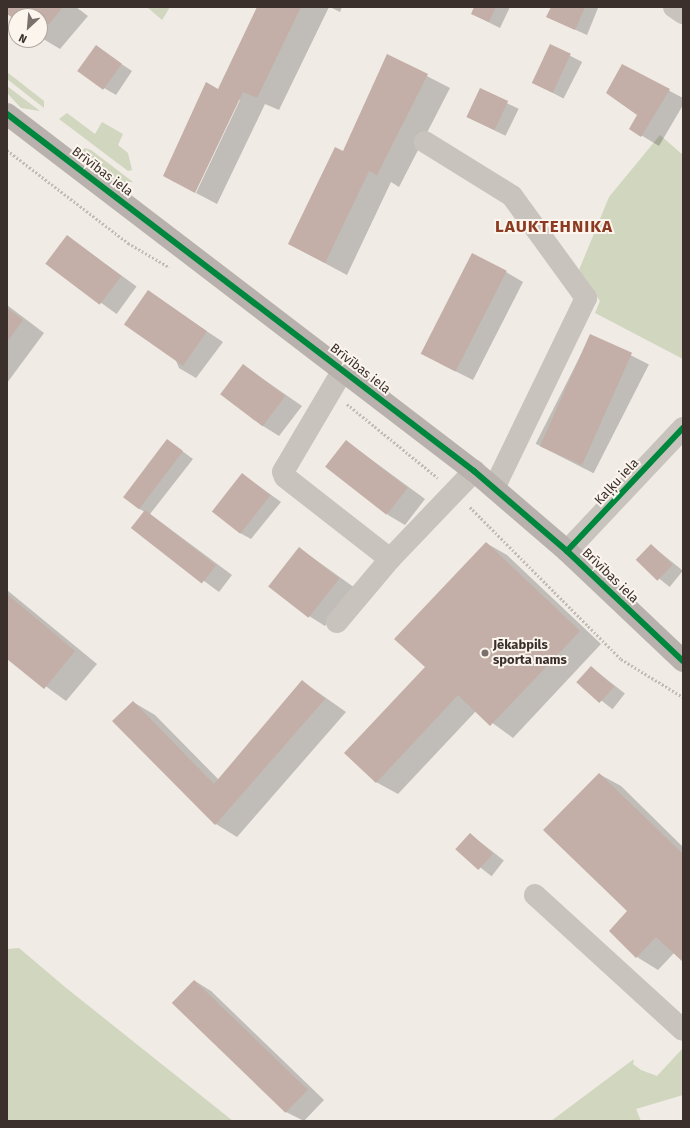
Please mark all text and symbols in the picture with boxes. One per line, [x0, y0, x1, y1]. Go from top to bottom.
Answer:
north arrow [8, 8, 48, 48]
text: N [17, 31, 29, 46]
street label: Brīvības iela [68, 144, 136, 200]
district label: LAUKTEHNIKA [495, 217, 613, 237]
street label: Brīvības iela [327, 341, 393, 397]
street label: Kaļķu iela [592, 456, 642, 508]
street label: Brīvības iela [579, 545, 641, 607]
place label: Jēkabpils sporta nams [493, 638, 567, 669]
marker: Jēkabpils sporta nams [480, 648, 490, 658]

